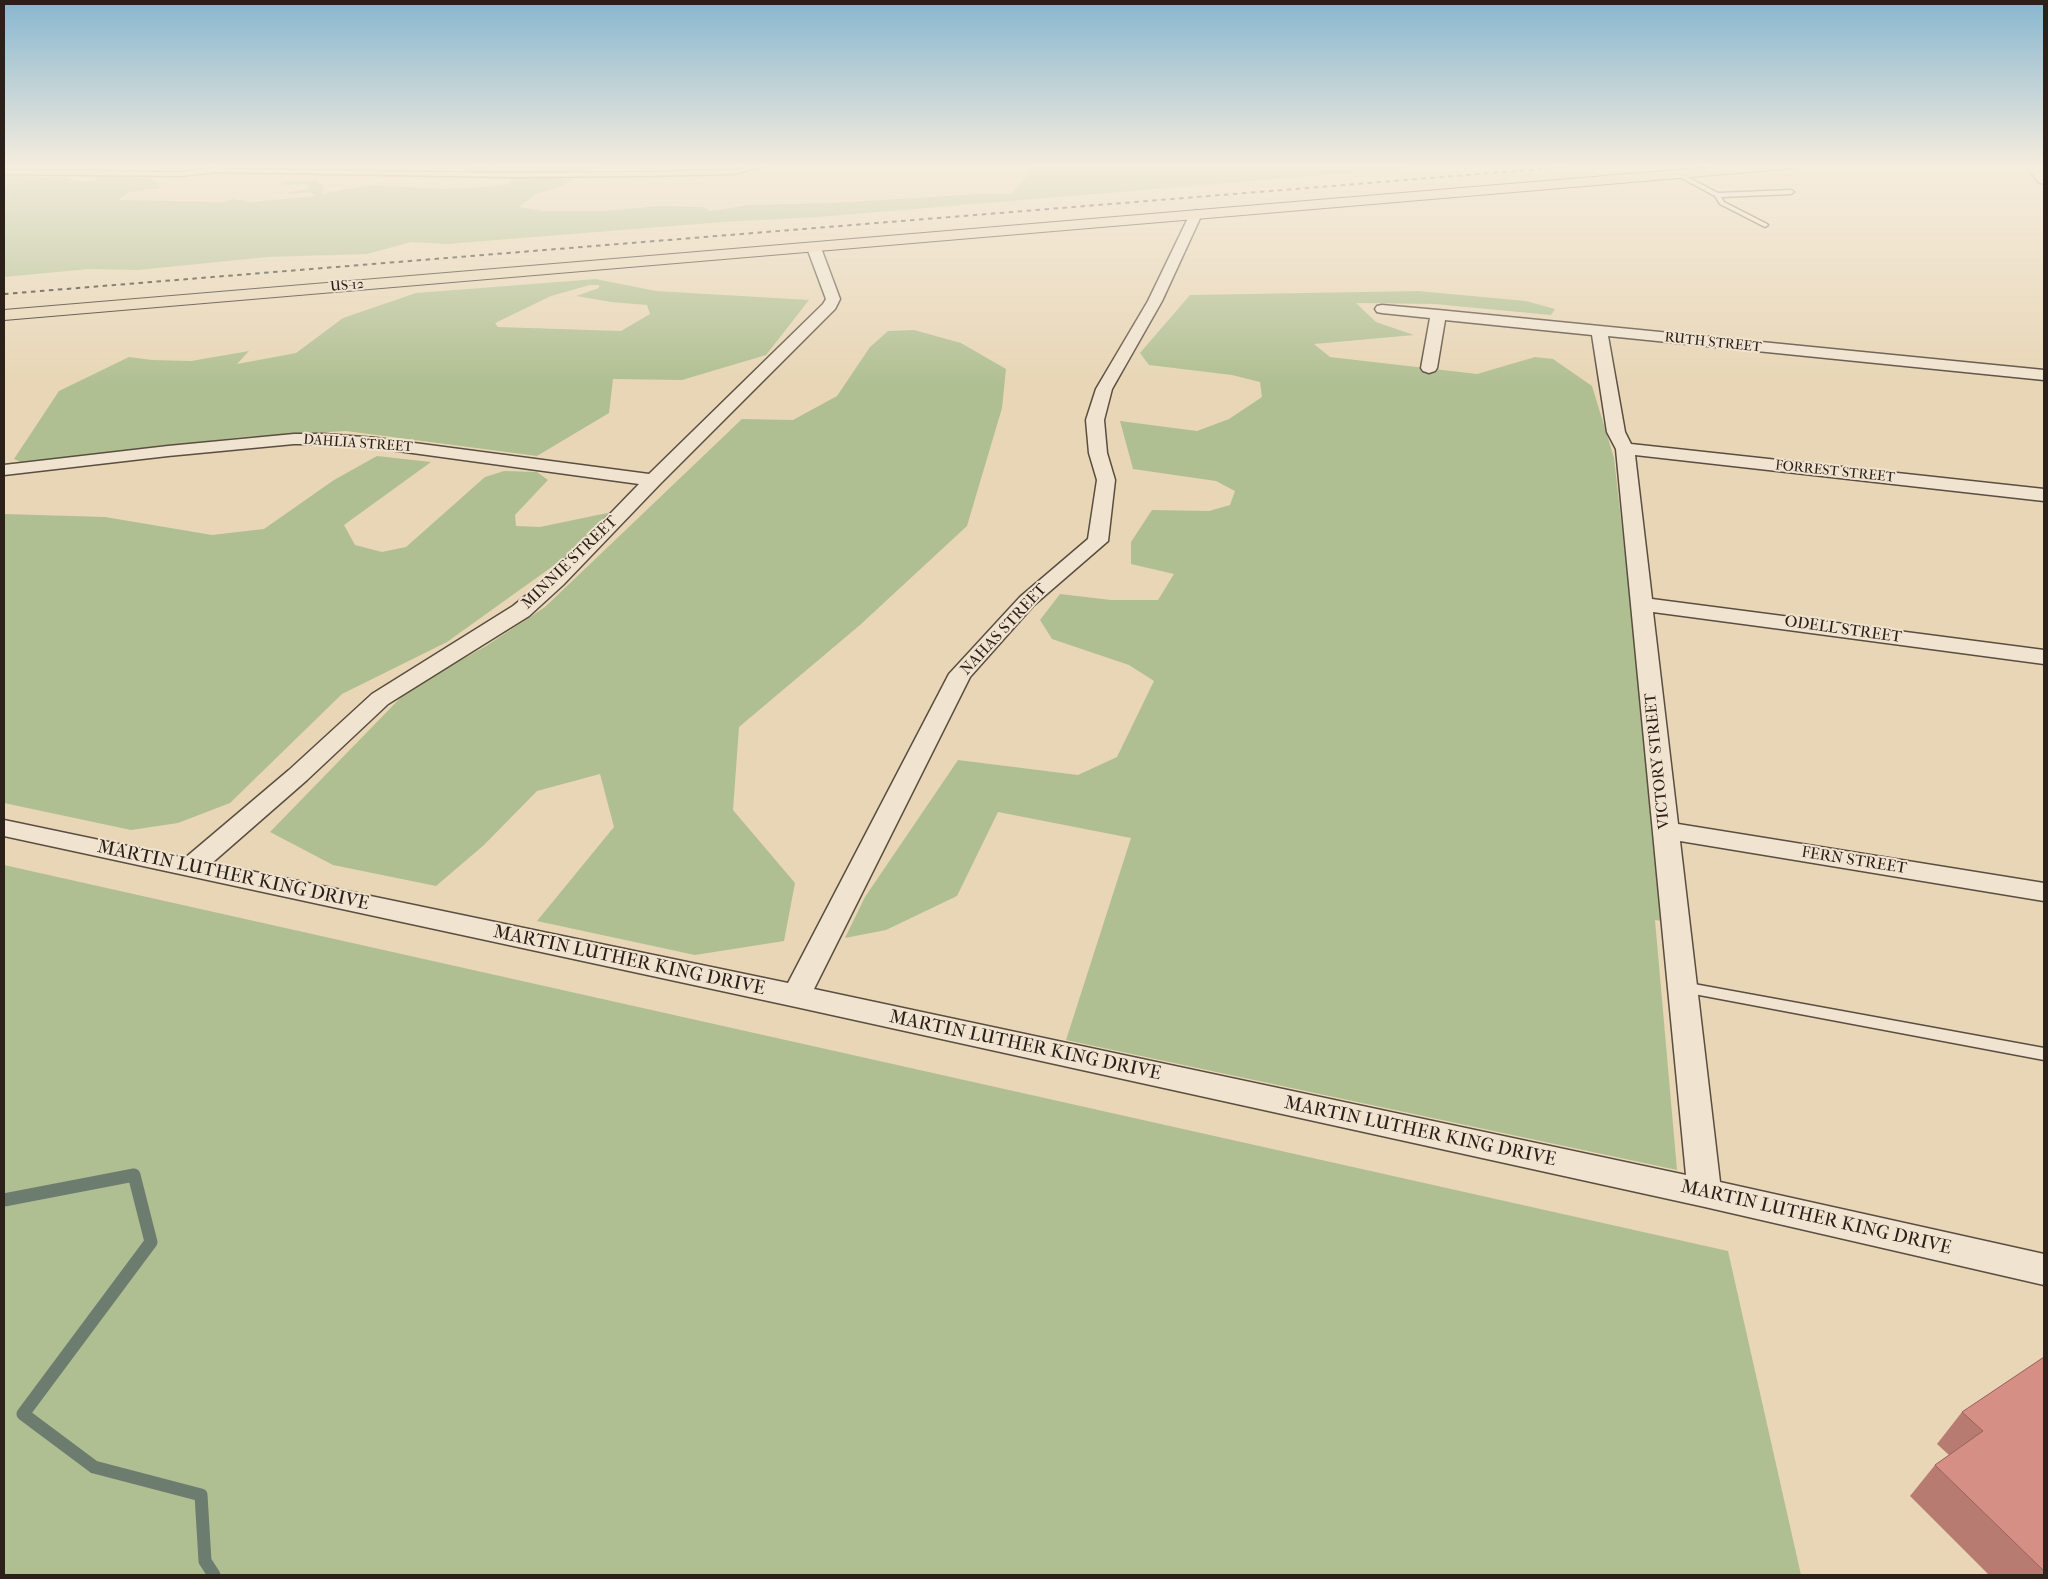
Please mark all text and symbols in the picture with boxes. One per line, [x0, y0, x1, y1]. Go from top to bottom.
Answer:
street label: US-12 [329, 276, 365, 296]
street label: RUTH STREET [1664, 330, 1762, 356]
street label: DAHLIA STREET [303, 432, 413, 456]
street label: FORREST STREET [1774, 457, 1896, 487]
street label: MINNIE STREET [518, 512, 622, 614]
street label: NAHAS STREET [957, 580, 1051, 680]
street label: ODELL STREET [1783, 612, 1903, 648]
street label: VICTORY STREET [1641, 692, 1675, 830]
street label: MARTIN LUTHER KING DRIVE [95, 836, 371, 916]
street label: FERN STREET [1800, 843, 1908, 879]
street label: MARTIN LUTHER KING DRIVE [491, 921, 767, 1001]
street label: MARTIN LUTHER KING DRIVE [887, 1006, 1163, 1086]
street label: MARTIN LUTHER KING DRIVE [1282, 1092, 1558, 1172]
street label: MARTIN LUTHER KING DRIVE [1678, 1176, 1954, 1260]

